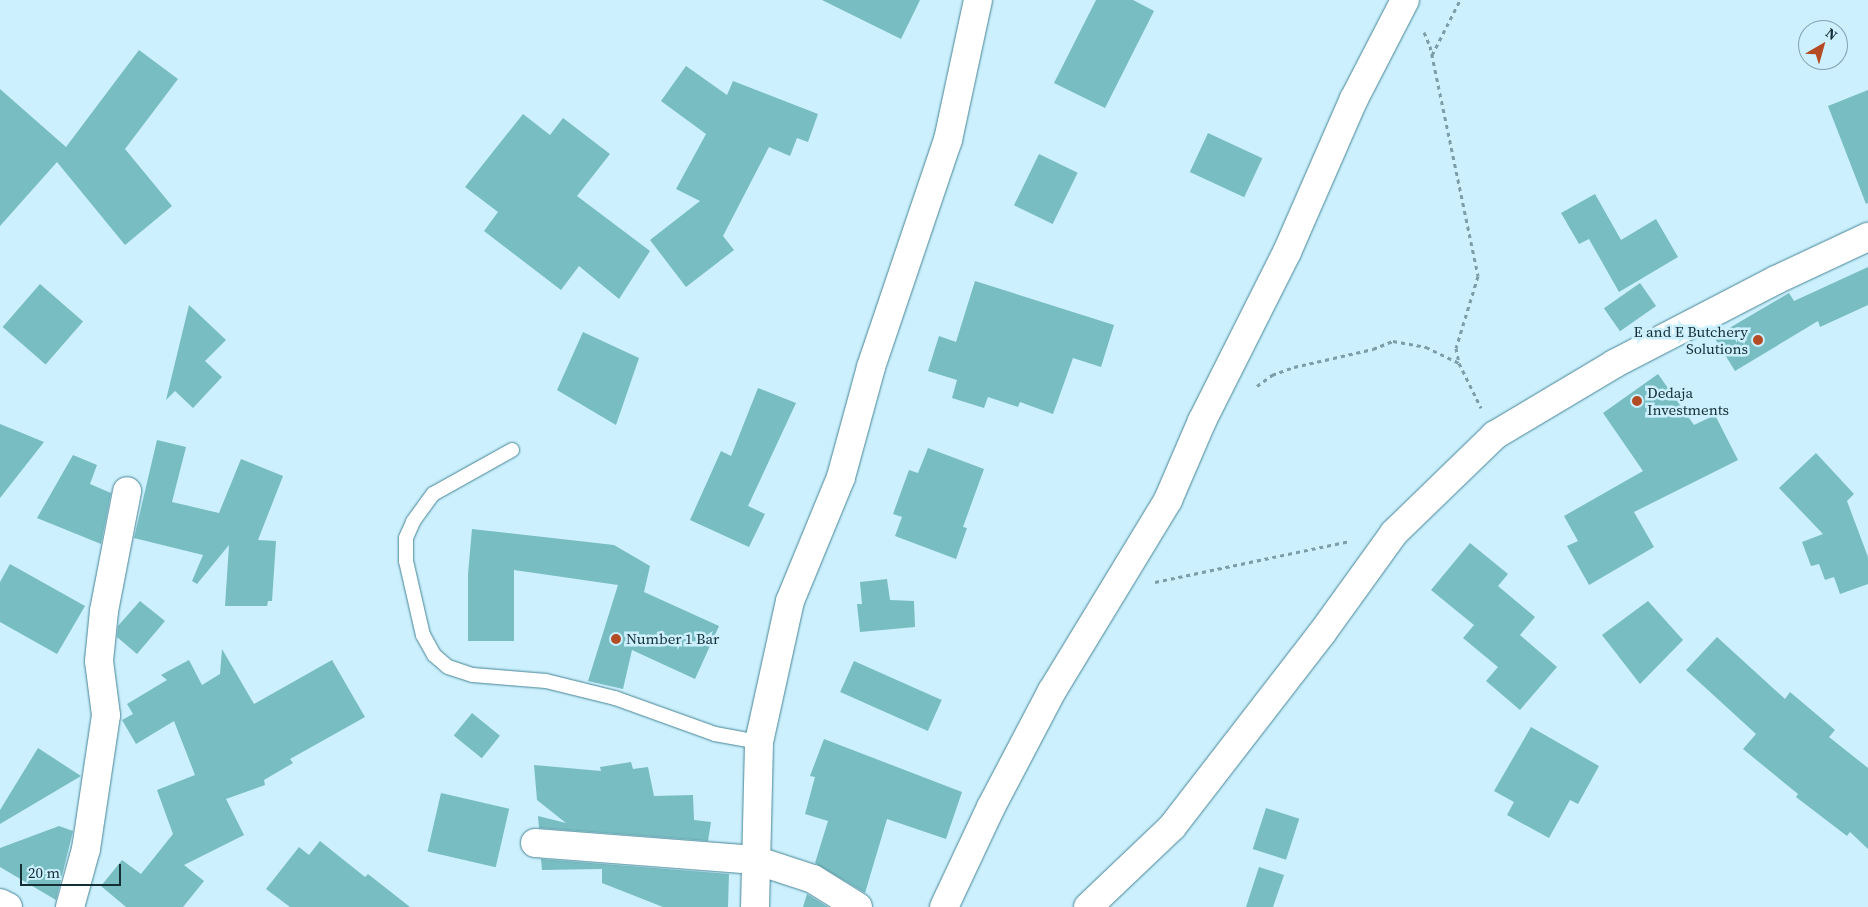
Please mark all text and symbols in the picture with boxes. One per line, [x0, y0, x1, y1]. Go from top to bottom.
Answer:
north arrow [1798, 20, 1848, 70]
text: N [1821, 23, 1842, 45]
place label: E and E Butchery Solutions [1634, 322, 1748, 357]
marker: E and E Butchery Solutions [1752, 334, 1764, 346]
place label: Dedaja Investments [1647, 383, 1729, 418]
marker: Dedaja Investments [1631, 395, 1643, 407]
place label: Number 1 Bar [626, 630, 719, 648]
marker: Number 1 Bar [610, 633, 622, 645]
scale bar [22, 854, 124, 886]
text: 20 m [28, 862, 60, 883]

